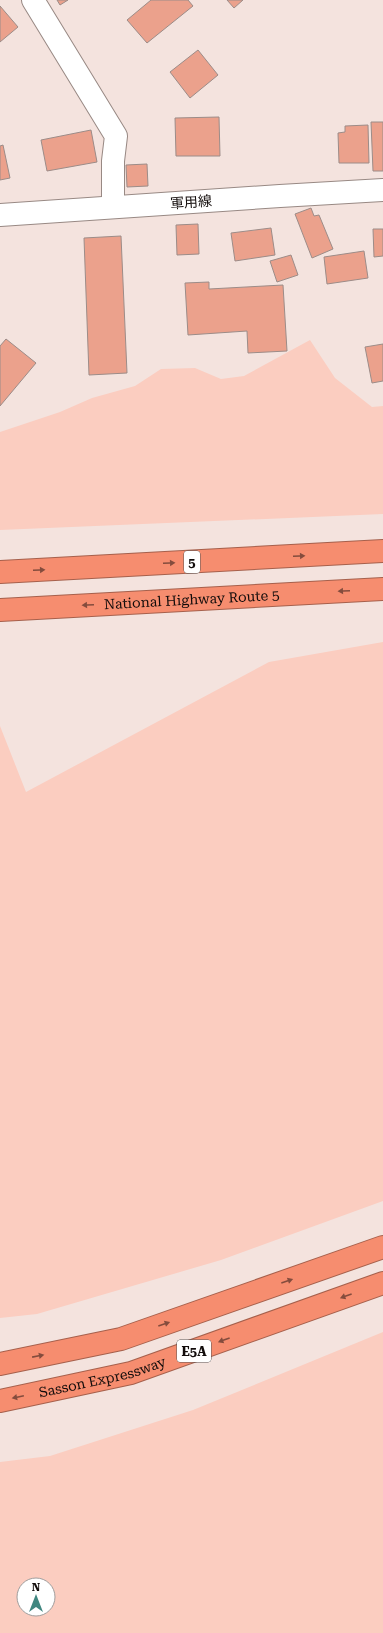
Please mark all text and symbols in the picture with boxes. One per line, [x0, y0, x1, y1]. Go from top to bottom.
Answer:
street label: 軍用線 [169, 193, 213, 211]
road number: 5 [184, 551, 200, 573]
one-way arrow [293, 552, 305, 559]
one-way arrow [163, 560, 176, 566]
one-way arrow [33, 567, 45, 574]
street label: National Highway Route 5 [104, 587, 280, 612]
one-way arrow [338, 587, 350, 594]
one-way arrow [81, 602, 94, 608]
one-way arrow [281, 1277, 293, 1283]
one-way arrow [340, 1294, 352, 1300]
one-way arrow [158, 1321, 170, 1327]
one-way arrow [217, 1337, 229, 1343]
road number: E5A [177, 1340, 211, 1362]
one-way arrow [32, 1352, 44, 1358]
street label: Sasson Expressway [37, 1353, 168, 1401]
one-way arrow [12, 1395, 24, 1401]
north arrow [16, 1577, 56, 1617]
text: N [32, 1581, 41, 1594]

